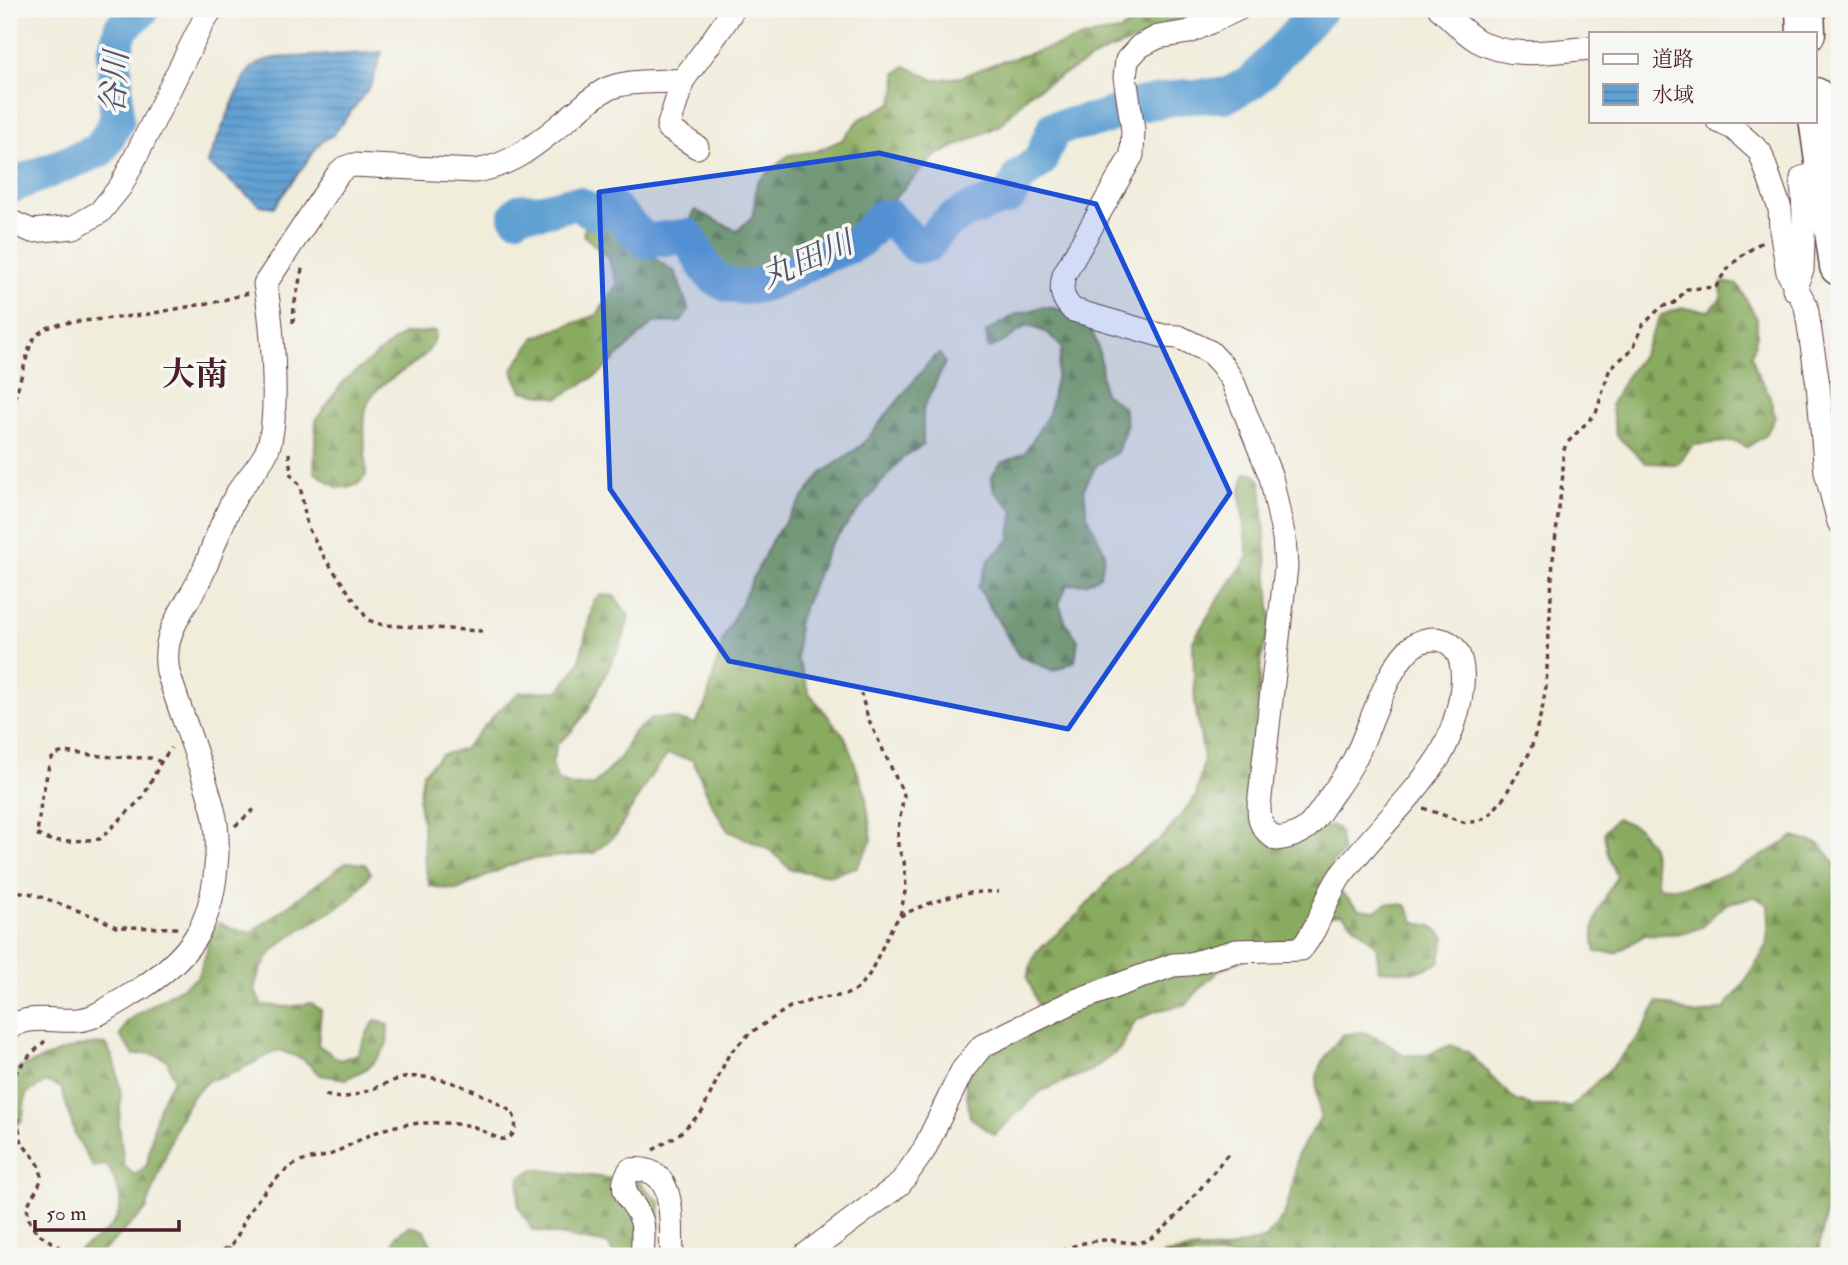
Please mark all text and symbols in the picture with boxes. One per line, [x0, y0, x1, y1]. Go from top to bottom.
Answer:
legend [1589, 32, 1816, 122]
text: 道路 [1652, 46, 1694, 73]
water label: 谷川 [93, 47, 137, 116]
text: 水域 [1652, 82, 1694, 109]
water label: 丸田川 [755, 222, 862, 297]
district label: 大南 [162, 354, 228, 395]
scale bar [35, 1188, 178, 1232]
text: 50 m [46, 1200, 87, 1227]

